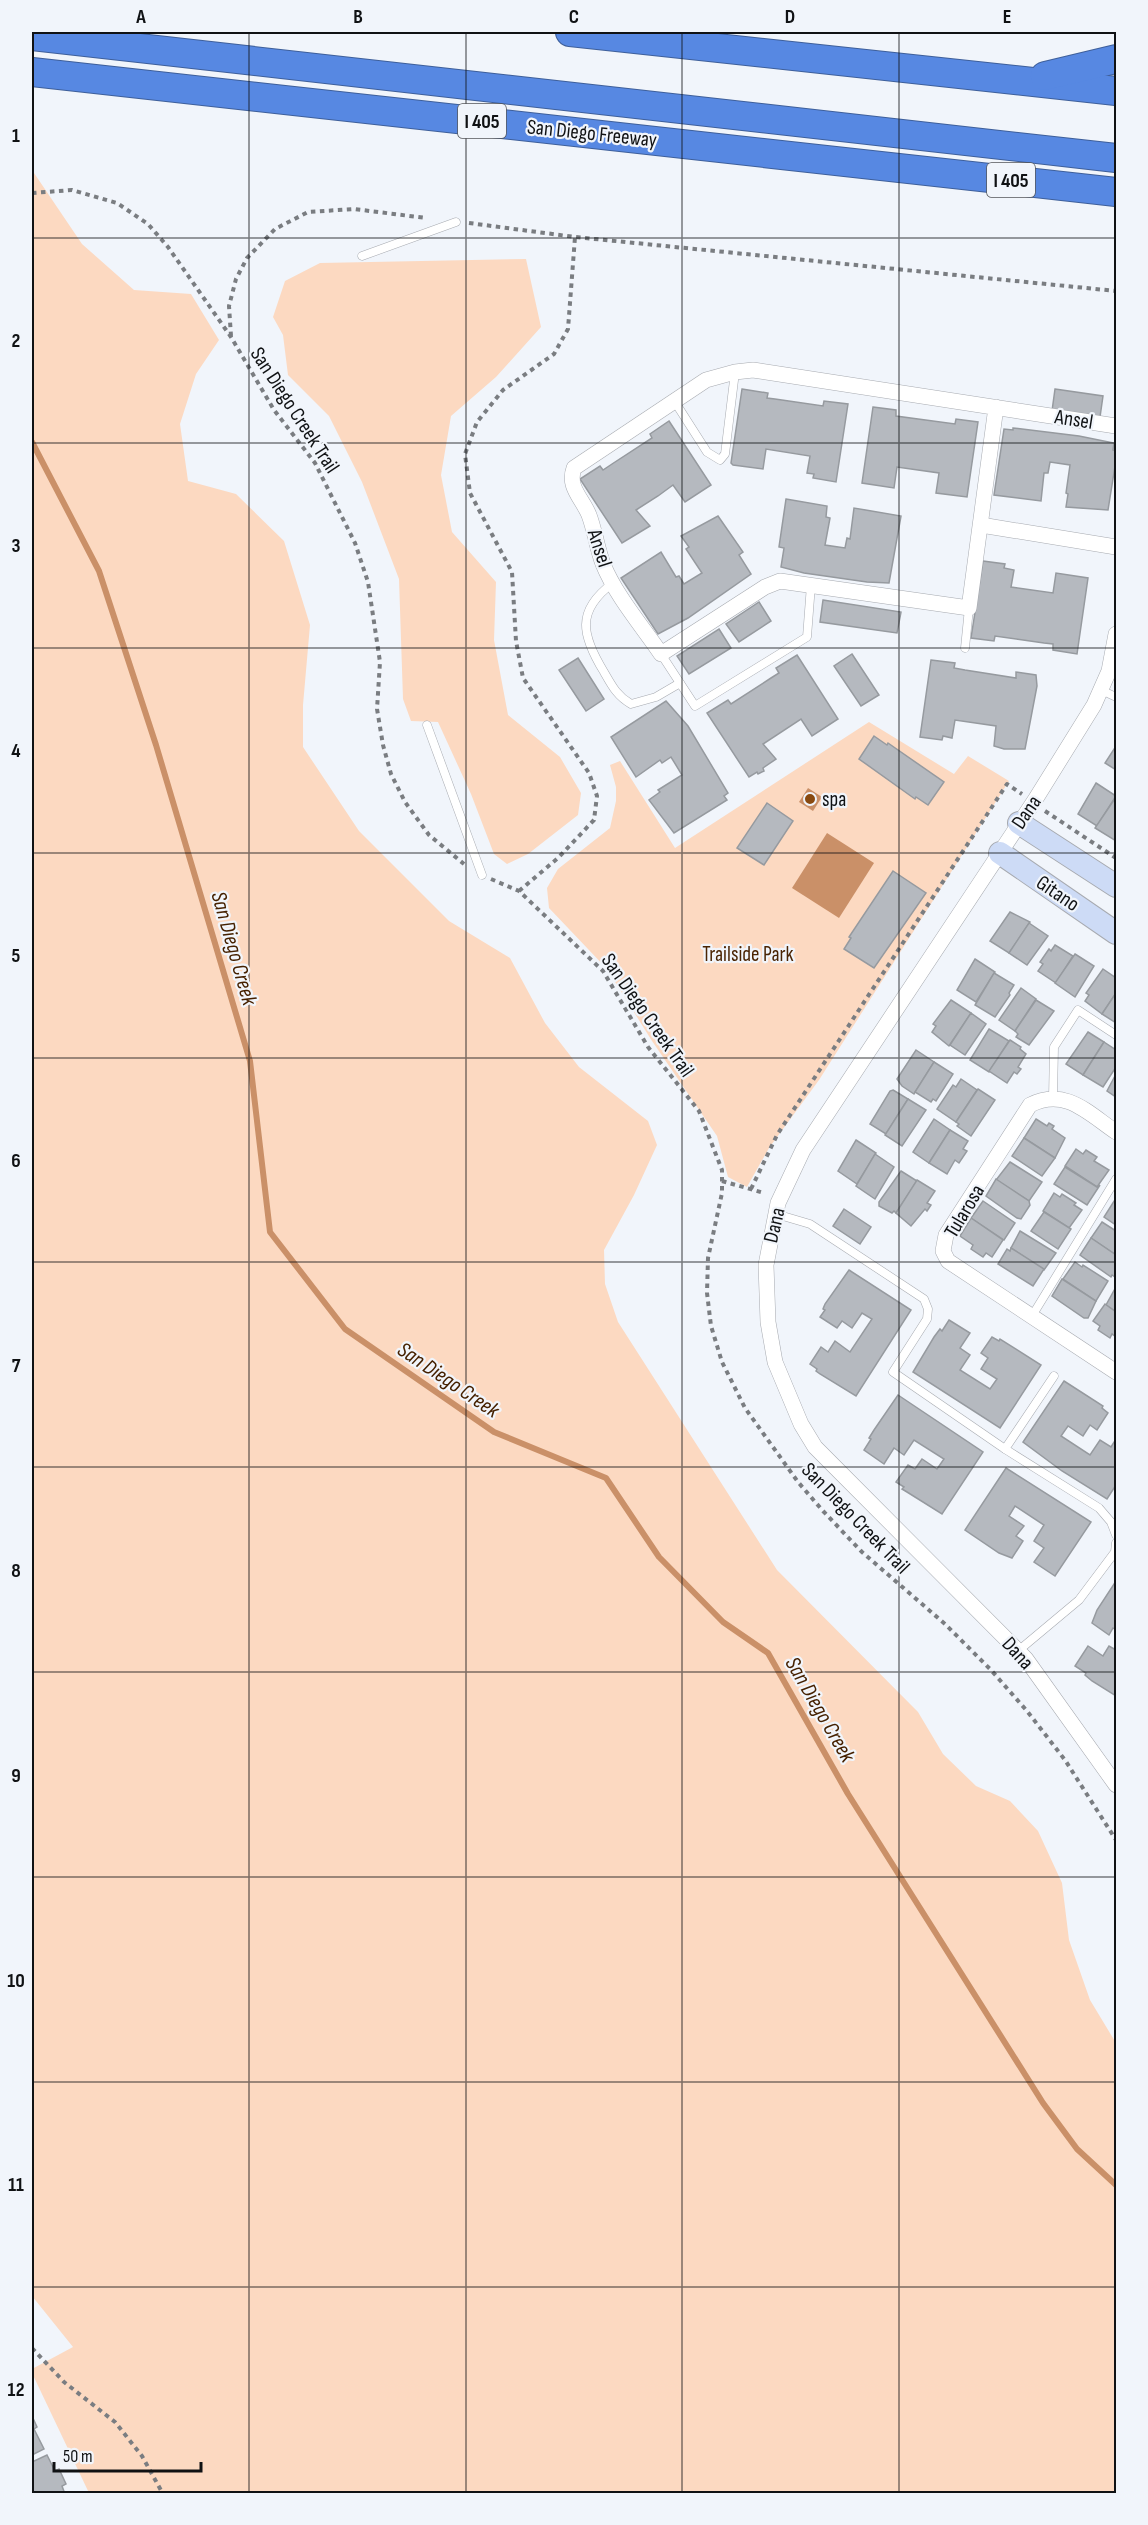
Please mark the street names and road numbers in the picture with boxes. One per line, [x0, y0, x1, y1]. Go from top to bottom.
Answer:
road number: I 405 [458, 104, 506, 138]
street label: San Diego Freeway [526, 114, 658, 153]
road number: I 405 [987, 163, 1035, 197]
street label: San Diego Creek Trail [245, 343, 345, 478]
street label: Ansel [1052, 404, 1095, 435]
street label: Ansel [581, 525, 617, 570]
street label: Dana [1006, 791, 1047, 834]
street label: Gitano [1031, 870, 1084, 917]
street label: San Diego Creek Trail [596, 949, 699, 1082]
street label: Tularosa [939, 1180, 990, 1242]
street label: Dana [758, 1205, 791, 1245]
street label: San Diego Creek Trail [796, 1458, 915, 1579]
street label: Dana [997, 1632, 1039, 1675]

